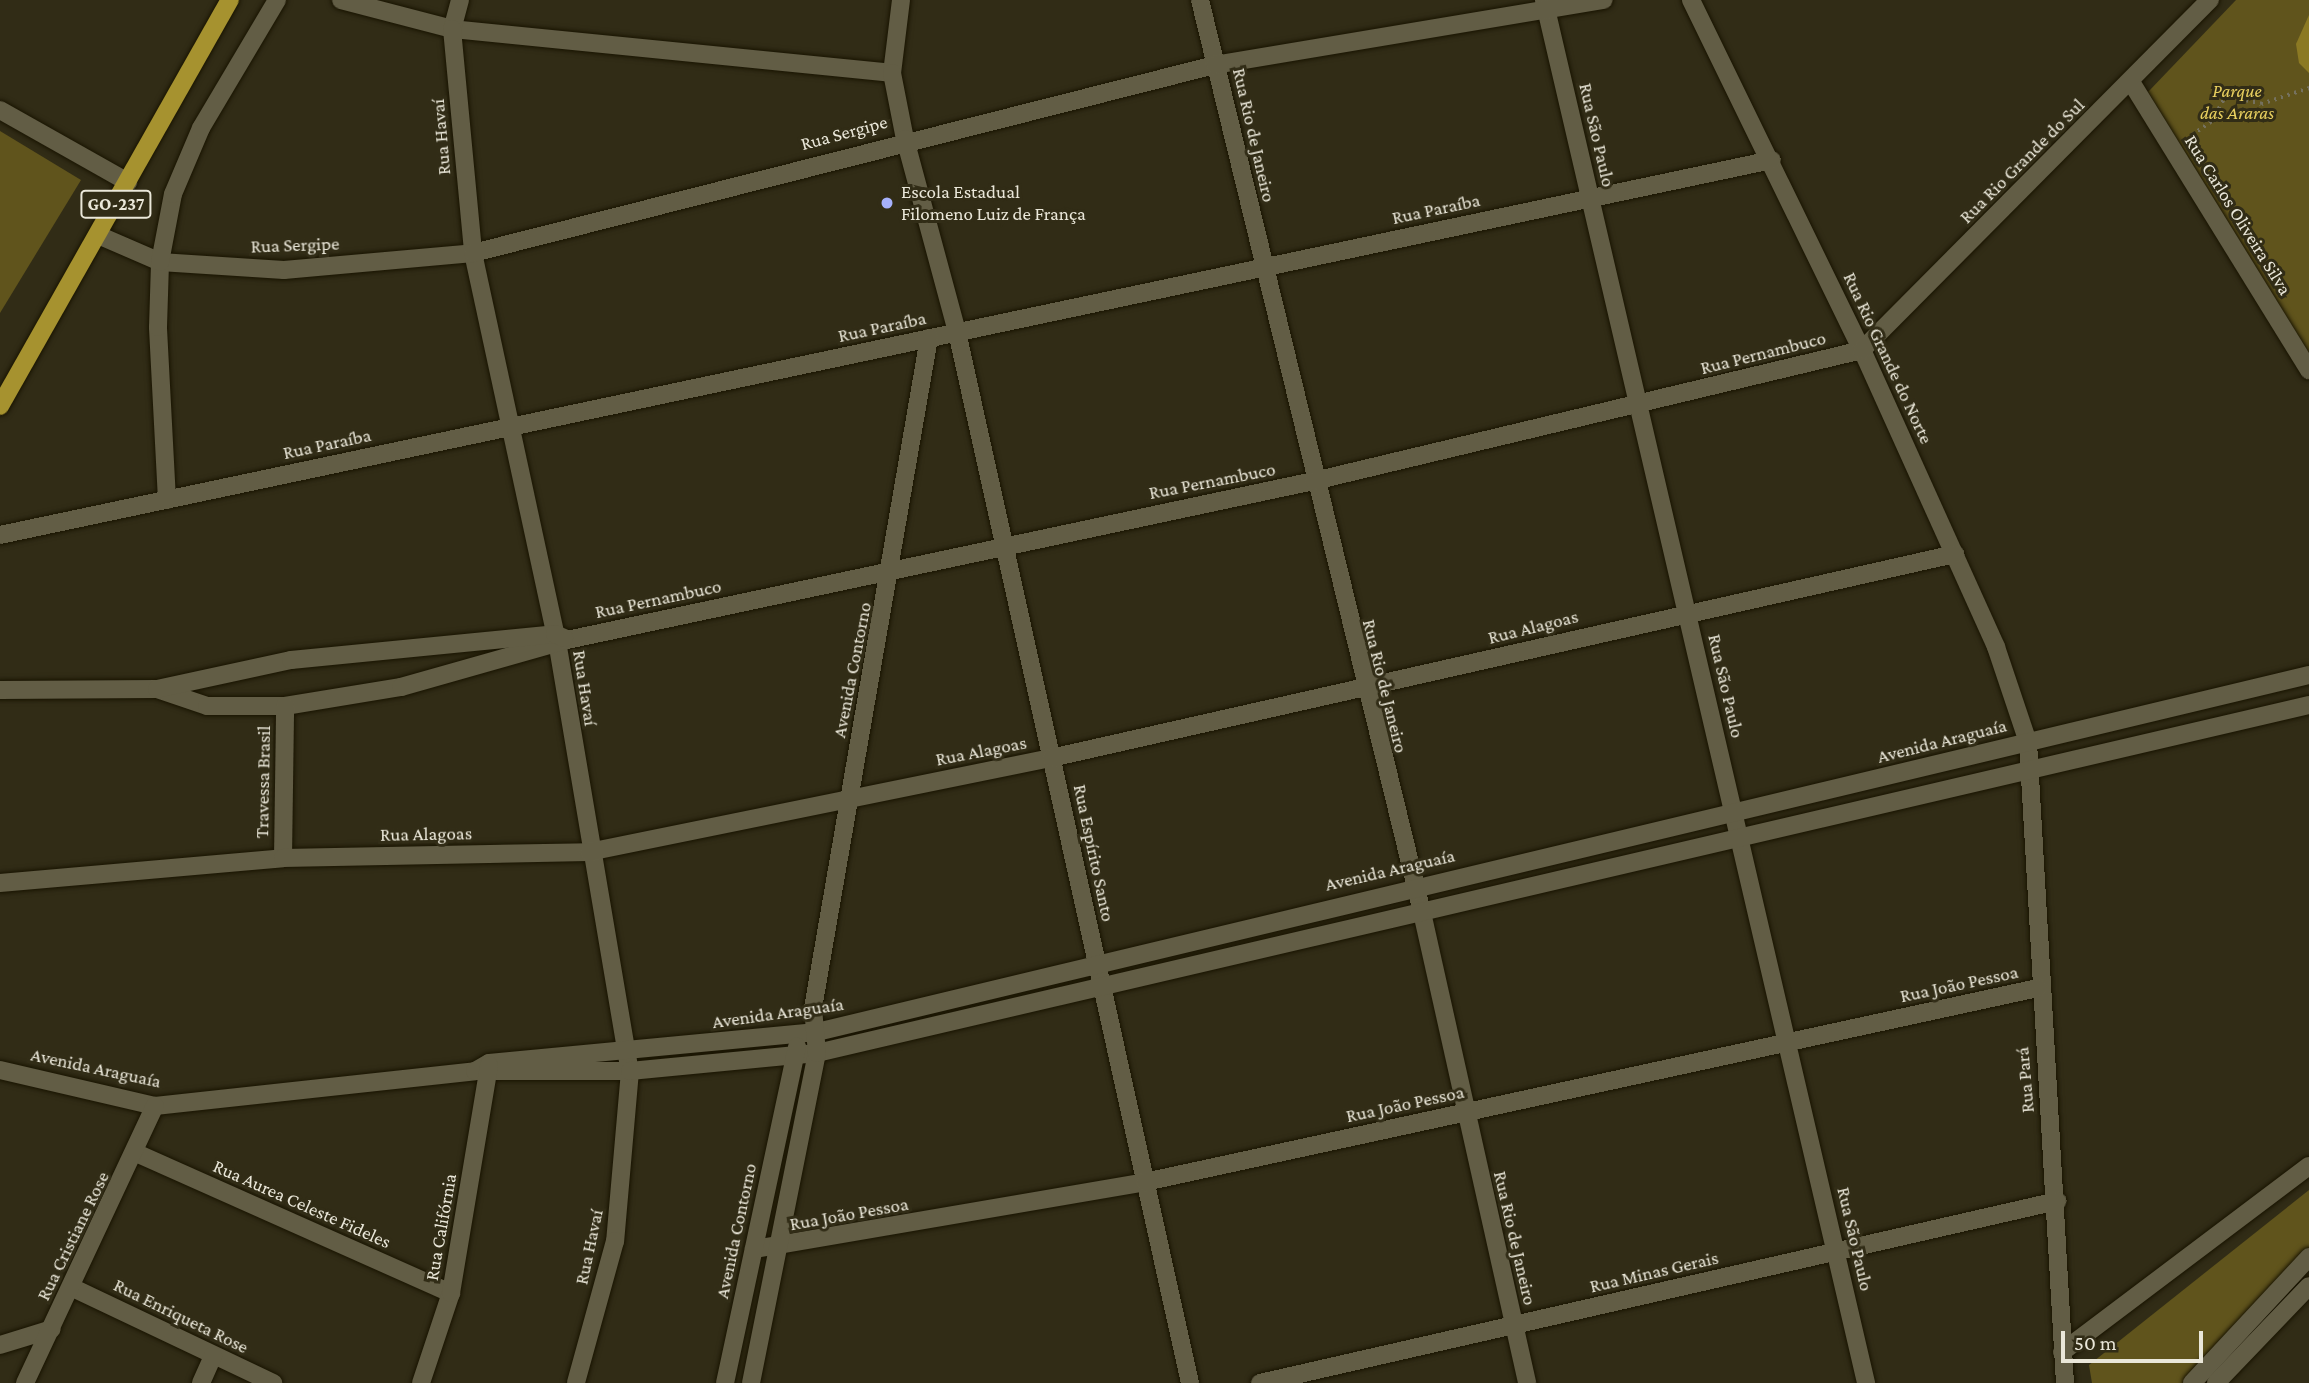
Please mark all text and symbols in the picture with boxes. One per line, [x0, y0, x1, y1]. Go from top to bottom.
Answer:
street label: Rua Rio de Janeiro [1228, 66, 1280, 204]
park label: Parque das Araras [2200, 80, 2274, 124]
street label: Rua São Paulo [1574, 81, 1620, 189]
street label: Rua Rio Grande do Sul [1955, 94, 2089, 228]
street label: Rua Havaí [426, 98, 456, 176]
street label: Rua Sergipe [798, 110, 890, 156]
street label: Rua Carlos Oliveira Silva [2179, 131, 2297, 299]
place label: Escola Estadual Filomeno Luiz de França [901, 181, 1086, 225]
street label: Rua Paraíba [1390, 189, 1482, 229]
road number: GO-237 [79, 190, 153, 218]
marker: Escola Estadual Filomeno Luiz de França [879, 195, 895, 211]
street label: Rua Sergipe [250, 232, 340, 258]
street label: Rua Rio Grande do Norte [1838, 269, 1938, 447]
street label: Rua Paraíba [836, 307, 928, 347]
street label: Rua Pernambuco [1698, 326, 1828, 380]
street label: Rua Paraíba [281, 424, 373, 464]
street label: Rua Pernambuco [1147, 458, 1277, 504]
street label: Rua Pernambuco [593, 575, 723, 623]
street label: Avenida Contorno [828, 600, 876, 740]
street label: Rua Alagoas [1486, 605, 1580, 649]
street label: Rua Rio de Janeiro [1357, 617, 1413, 755]
street label: Rua São Paulo [1703, 632, 1749, 740]
street label: Rua Havaí [568, 649, 602, 727]
street label: Avenida Araguaía [1875, 714, 2009, 768]
street label: Travessa Brasil [251, 725, 275, 839]
street label: Rua Alagoas [934, 731, 1028, 771]
street label: Rua Espírito Santo [1068, 782, 1120, 924]
street label: Rua Alagoas [380, 822, 472, 846]
street label: Avenida Araguaía [1323, 844, 1457, 896]
street label: Rua João Pessoa [1898, 960, 2020, 1008]
street label: Avenida Araguaía [711, 992, 845, 1034]
street label: Avenida Araguaía [29, 1043, 163, 1093]
street label: Rua Pará [2011, 1046, 2039, 1114]
street label: Rua João Pessoa [1344, 1080, 1466, 1128]
street label: Rua Aurea Celeste Fideles [210, 1155, 394, 1253]
street label: Avenida Contorno [711, 1161, 761, 1301]
street label: Rua Cristiane Rose [32, 1168, 114, 1304]
street label: Rua Rio de Janeiro [1489, 1169, 1541, 1307]
street label: Rua Califórnia [420, 1172, 462, 1282]
street label: Rua São Paulo [1832, 1185, 1878, 1293]
street label: Rua João Pessoa [788, 1192, 910, 1236]
street label: Rua Havaí [570, 1207, 608, 1287]
street label: Rua Minas Gerais [1587, 1246, 1721, 1298]
street label: Rua Enriqueta Rose [110, 1273, 252, 1359]
scale bar [2064, 1316, 2206, 1360]
text: 50 m [2074, 1331, 2117, 1355]

